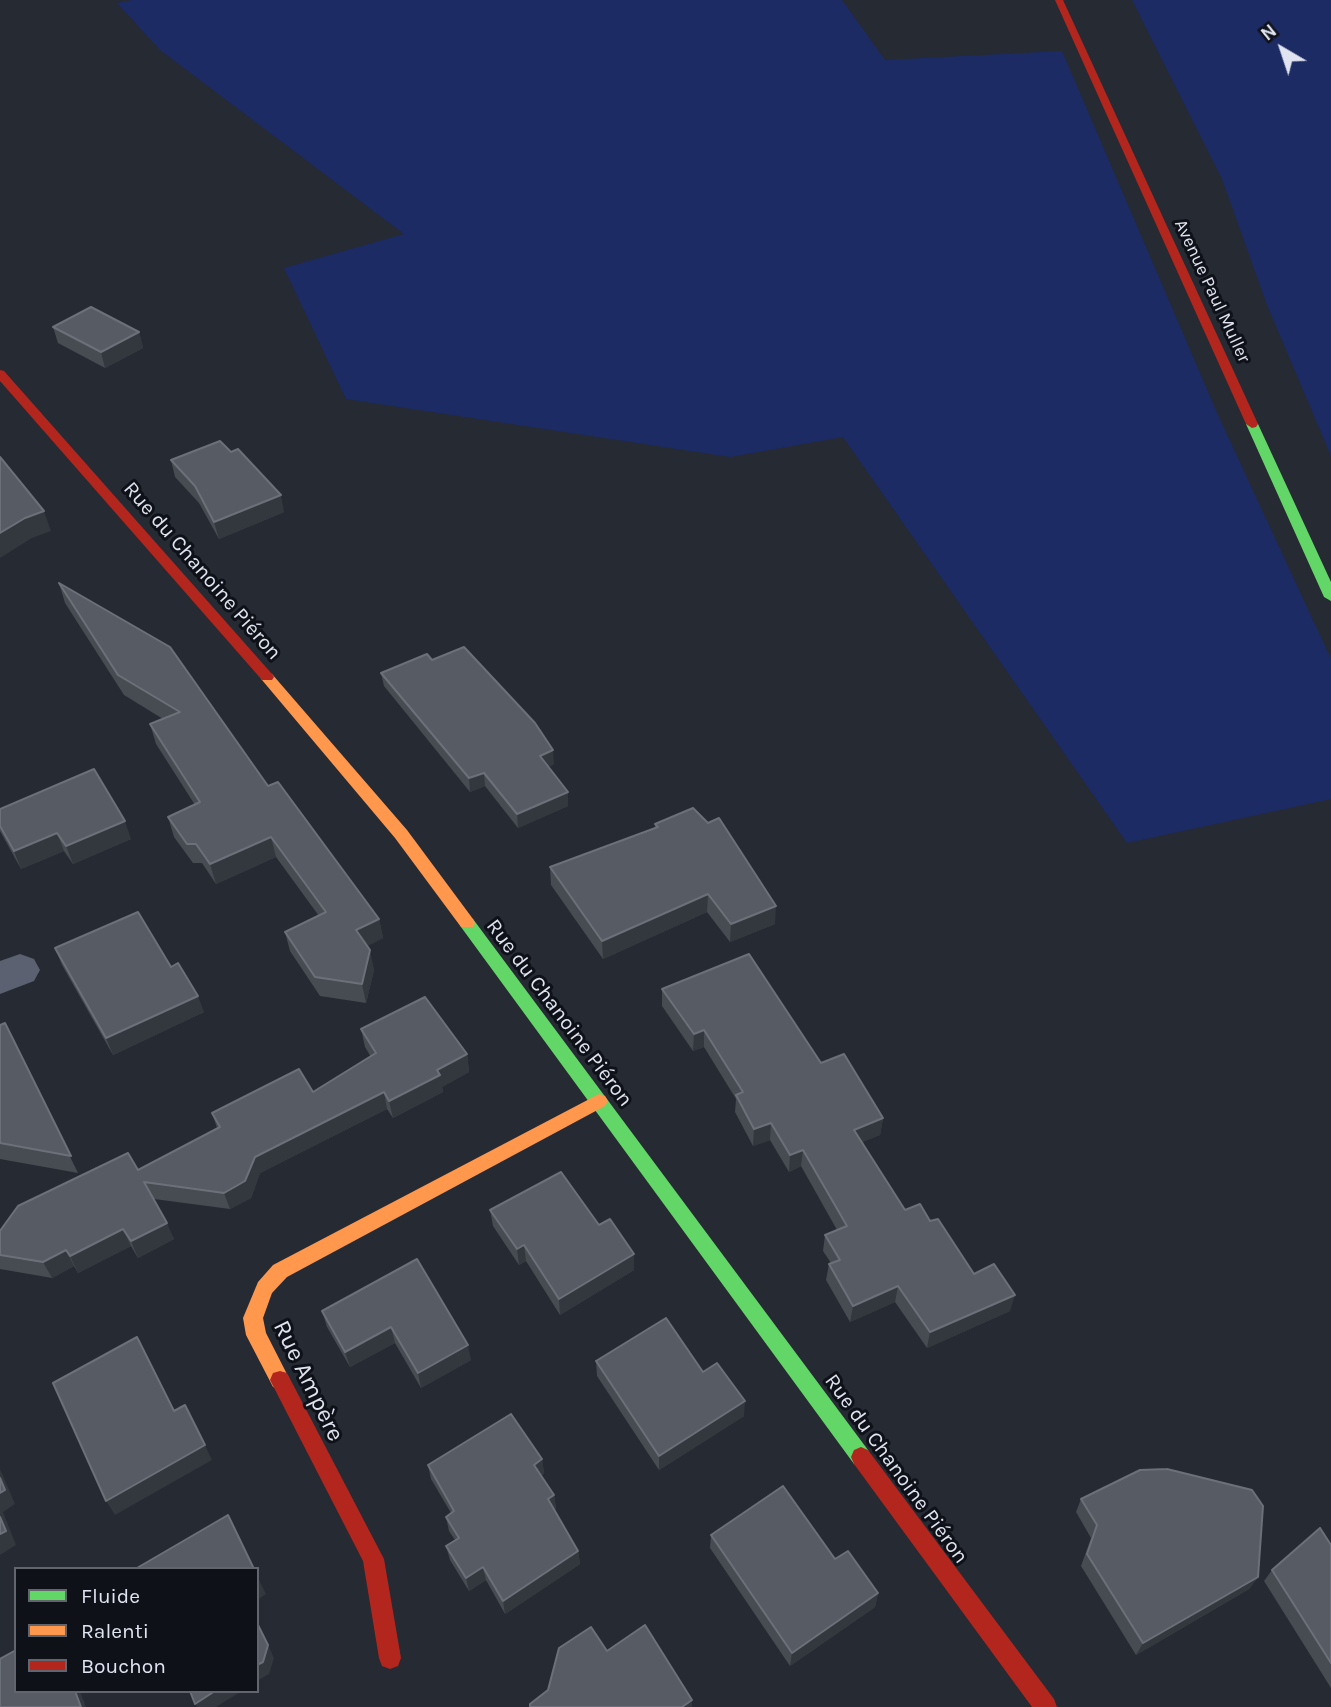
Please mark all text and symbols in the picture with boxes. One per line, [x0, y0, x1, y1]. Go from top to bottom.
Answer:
north arrow [1247, 14, 1317, 84]
text: N [1257, 20, 1281, 46]
street label: Avenue Paul Muller [1169, 216, 1255, 366]
street label: Rue du Chanoine Piéron [118, 477, 286, 665]
street label: Rue du Chanoine Piéron [480, 914, 638, 1112]
street label: Rue Ampère [266, 1316, 350, 1446]
street label: Rue du Chanoine Piéron [819, 1369, 973, 1569]
legend [14, 1567, 259, 1693]
text: Fluide [81, 1584, 140, 1608]
text: Ralenti [81, 1619, 149, 1643]
text: Bouchon [81, 1654, 166, 1678]

